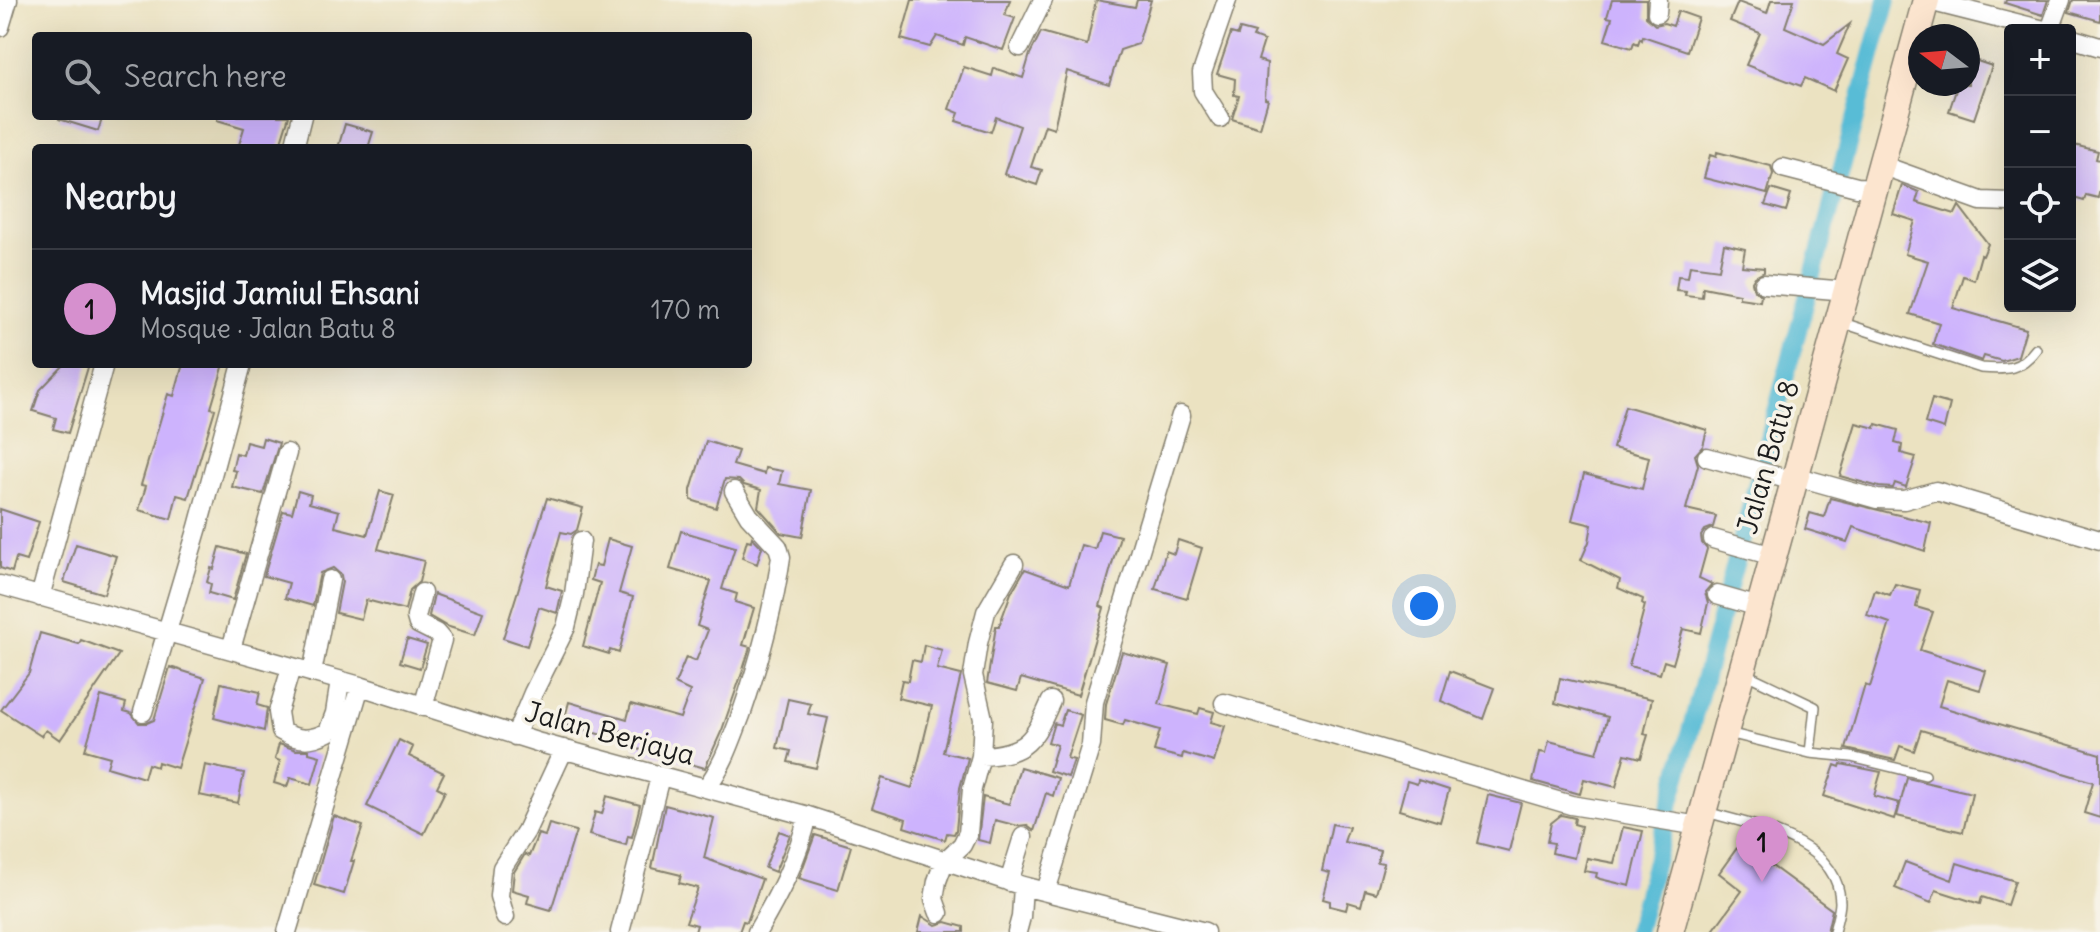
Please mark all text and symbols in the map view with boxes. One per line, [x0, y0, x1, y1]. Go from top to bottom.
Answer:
north arrow [1908, 24, 1980, 96]
map controls [2004, 24, 2076, 312]
button: + [2004, 24, 2076, 96]
search box [32, 32, 752, 120]
icon: search [60, 54, 104, 98]
text: Search here [124, 57, 287, 95]
button: − [2004, 96, 2076, 168]
button: locate [2004, 168, 2076, 240]
text: Nearby [64, 175, 177, 218]
button: layers [2004, 240, 2076, 312]
text: Masjid Jamiul Ehsani [140, 274, 420, 312]
text: 1 [85, 293, 95, 326]
text: 170 m [651, 293, 720, 326]
text: Mosque · Jalan Batu 8 [140, 312, 396, 345]
street label: Jalan Batu 8 [1729, 376, 1807, 538]
your location [1404, 586, 1444, 626]
street label: Jalan Berjaya [521, 693, 699, 773]
pin: 1 [1736, 816, 1788, 882]

